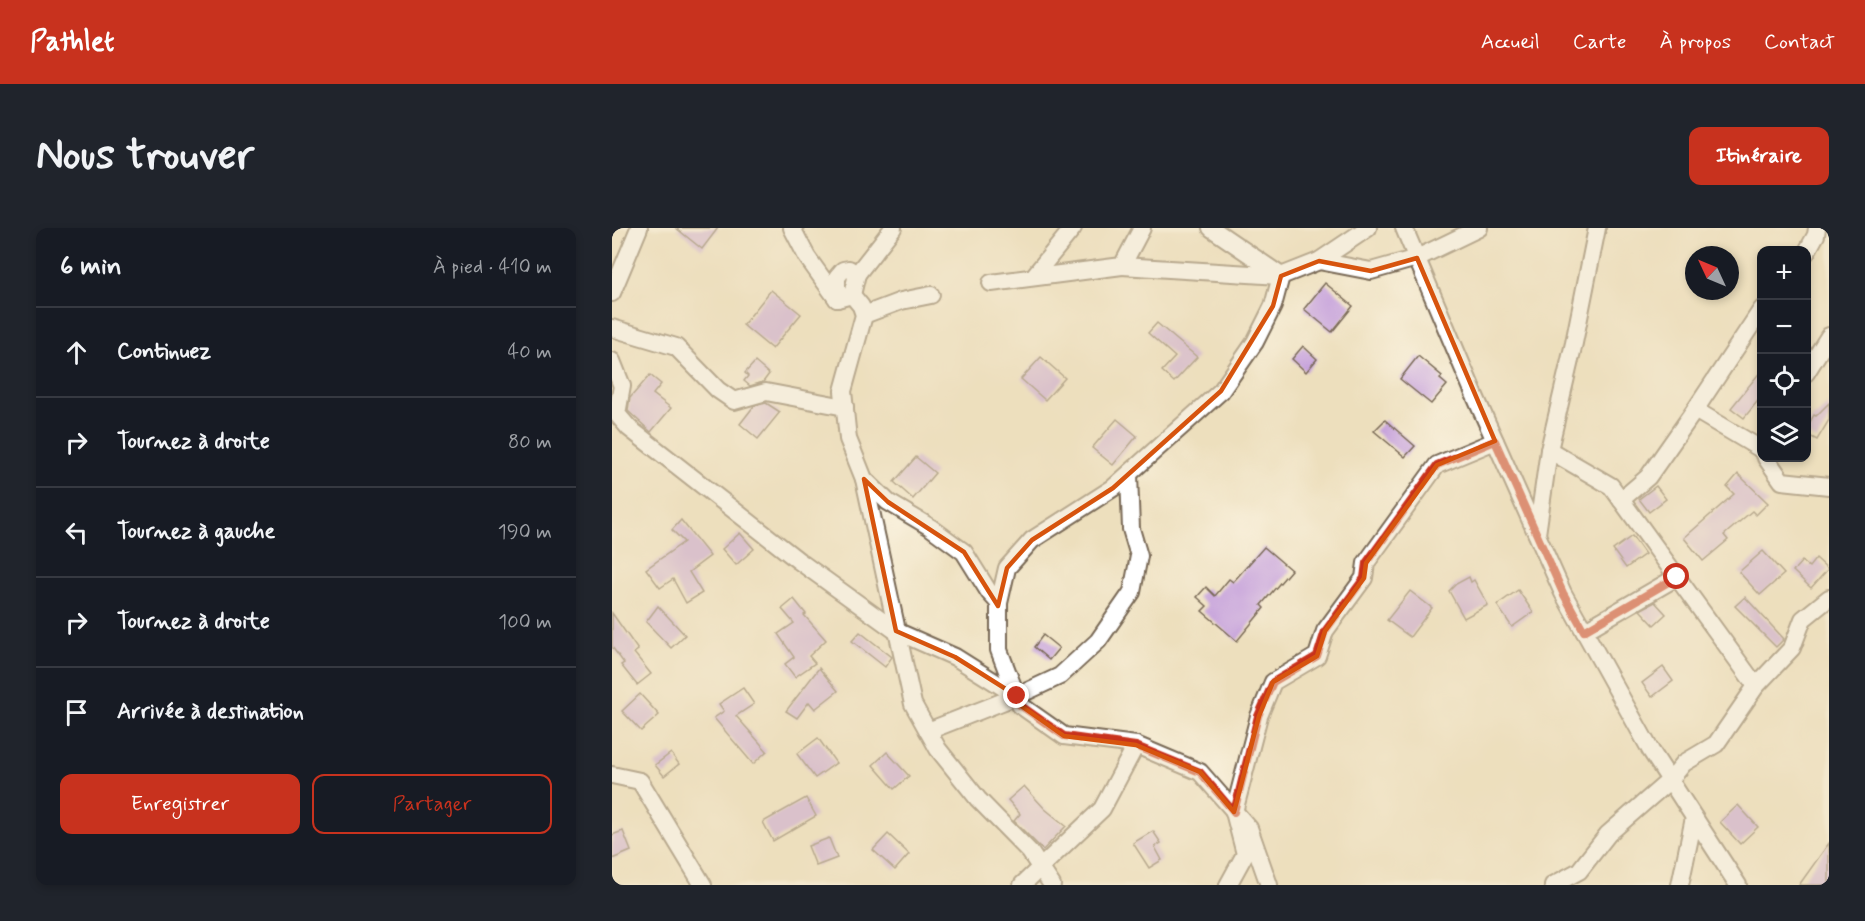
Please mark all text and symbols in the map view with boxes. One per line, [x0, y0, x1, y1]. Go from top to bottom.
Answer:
text: Pathlet [30, 24, 114, 61]
text: Accueil [1481, 28, 1540, 56]
text: Carte [1573, 28, 1627, 56]
text: À propos [1660, 28, 1731, 56]
text: Contact [1764, 28, 1835, 56]
button: Itinéraire [1689, 127, 1829, 185]
text: Nous trouver [36, 129, 254, 184]
north arrow [1685, 246, 1739, 300]
map controls [1757, 246, 1811, 462]
button: + [1757, 246, 1811, 300]
text: 6 min [60, 250, 122, 284]
text: À pied · 410 m [433, 254, 552, 281]
button: − [1757, 300, 1811, 354]
icon: ahead [60, 336, 93, 369]
text: Continuez [117, 338, 211, 366]
text: 40 m [508, 339, 552, 366]
button: locate [1757, 354, 1811, 408]
button: layers [1757, 408, 1811, 462]
icon: right [60, 426, 93, 459]
text: Tournez à droite [117, 428, 270, 456]
text: 80 m [508, 429, 552, 456]
icon: left [60, 516, 93, 549]
text: Tournez à gauche [117, 518, 275, 546]
text: 190 m [498, 519, 552, 546]
route start [1663, 563, 1689, 589]
icon: right [60, 606, 93, 639]
text: Tournez à droite [117, 608, 270, 636]
text: 100 m [498, 609, 552, 636]
route end [1003, 682, 1029, 708]
icon: arrive [60, 696, 93, 729]
text: Arrivée à destination [117, 698, 304, 726]
button: Enregistrer [60, 774, 300, 834]
button: Partager [312, 774, 552, 834]

